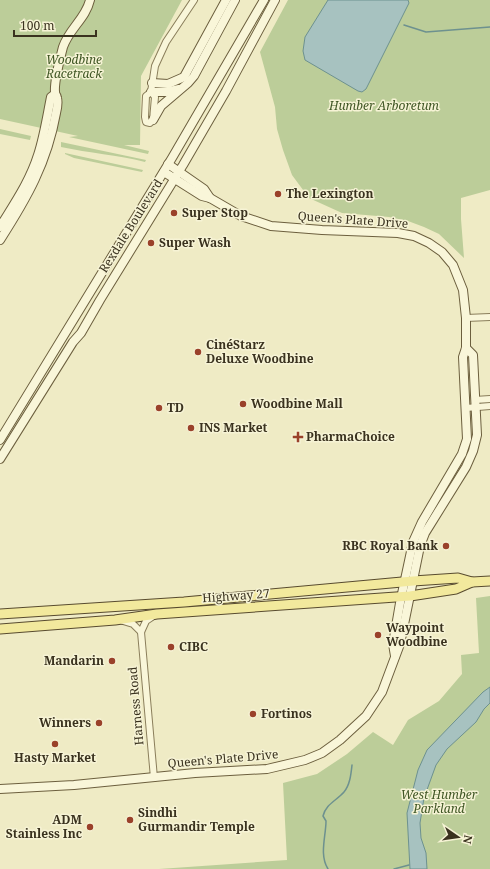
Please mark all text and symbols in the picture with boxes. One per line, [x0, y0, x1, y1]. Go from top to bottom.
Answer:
scale bar [14, 12, 96, 38]
text: 100 m [20, 17, 55, 34]
park label: Woodbine Racetrack [45, 51, 103, 82]
park label: Humber Arboretum [328, 97, 439, 114]
street label: Rexdale Boulevard [95, 175, 167, 276]
place label: The Lexington [286, 185, 373, 202]
marker: The Lexington [273, 189, 283, 199]
place label: Super Stop [182, 204, 248, 221]
street label: Queen's Plate Drive [297, 207, 409, 232]
marker: Super Stop [169, 208, 179, 218]
place label: Super Wash [159, 234, 231, 251]
marker: Super Wash [146, 238, 156, 248]
place label: CinéStarz Deluxe Woodbine [206, 336, 314, 367]
marker: CinéStarz Deluxe Woodbine [193, 347, 203, 357]
place label: Woodbine Mall [251, 395, 343, 412]
place label: TD [167, 399, 184, 416]
marker: Woodbine Mall [238, 399, 248, 409]
marker: TD [154, 403, 164, 413]
place label: INS Market [199, 419, 268, 436]
marker: INS Market [186, 423, 196, 433]
place label: PharmaChoice [306, 428, 395, 445]
marker: PharmaChoice [293, 432, 303, 442]
place label: RBC Royal Bank [342, 537, 438, 554]
marker: RBC Royal Bank [441, 541, 451, 551]
street label: Highway 27 [202, 585, 271, 606]
place label: Waypoint Woodbine [386, 619, 448, 650]
marker: Waypoint Woodbine [373, 630, 383, 640]
place label: CIBC [179, 638, 208, 655]
marker: CIBC [166, 642, 176, 652]
place label: Mandarin [44, 652, 104, 669]
marker: Mandarin [107, 656, 117, 666]
street label: Harness Road [124, 665, 147, 746]
place label: Fortinos [261, 705, 312, 722]
marker: Fortinos [248, 709, 258, 719]
place label: Winners [39, 714, 91, 731]
marker: Winners [94, 718, 104, 728]
marker: Hasty Market [50, 739, 60, 749]
street label: Queen's Plate Drive [167, 745, 279, 772]
place label: Hasty Market [14, 749, 96, 766]
park label: West Humber Parkland [401, 786, 478, 817]
place label: Sindhi Gurmandir Temple [138, 804, 255, 835]
place label: ADM Stainless Inc [6, 811, 83, 842]
marker: Sindhi Gurmandir Temple [125, 815, 135, 825]
north arrow [438, 817, 478, 857]
marker: ADM Stainless Inc [85, 822, 95, 832]
text: N [460, 833, 477, 846]

